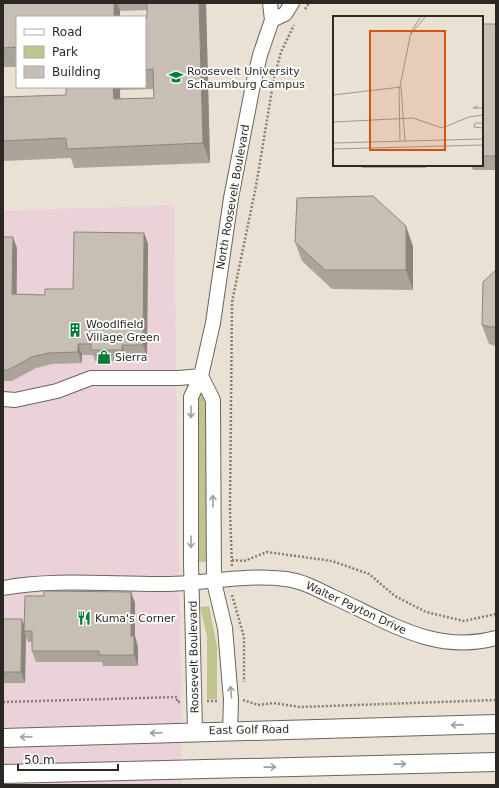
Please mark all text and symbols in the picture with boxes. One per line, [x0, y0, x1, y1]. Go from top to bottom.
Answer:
legend [16, 16, 146, 88]
inset map [333, 16, 483, 166]
text: Road [52, 25, 82, 39]
text: Park [52, 45, 78, 59]
text: Building [52, 65, 101, 79]
place label: Roosevelt University Schaumburg Campus [187, 65, 305, 91]
school or university icon: Roosevelt University Schaumburg Campus [168, 69, 184, 85]
street label: North Roosevelt Boulevard [214, 123, 252, 271]
place label: Woodlfield Village Green [86, 318, 160, 344]
building icon: Woodlfield Village Green [67, 322, 83, 338]
shop icon: Sierra [96, 349, 112, 365]
place label: Sierra [115, 351, 147, 364]
one-way arrow [187, 405, 195, 418]
one-way arrow [209, 495, 217, 508]
one-way arrow [187, 535, 195, 548]
street label: Walter Payton Drive [304, 579, 408, 637]
street label: Roosevelt Boulevard [187, 600, 201, 714]
restaurant icon: Kuma's Corner [76, 610, 92, 626]
place label: Kuma's Corner [95, 612, 176, 625]
one-way arrow [227, 686, 234, 699]
one-way arrow [451, 721, 464, 729]
street label: East Golf Road [209, 723, 289, 737]
one-way arrow [150, 729, 163, 736]
one-way arrow [20, 733, 33, 741]
scale bar [18, 746, 118, 772]
text: 50 m [24, 753, 55, 767]
one-way arrow [393, 761, 406, 768]
one-way arrow [263, 763, 276, 771]

